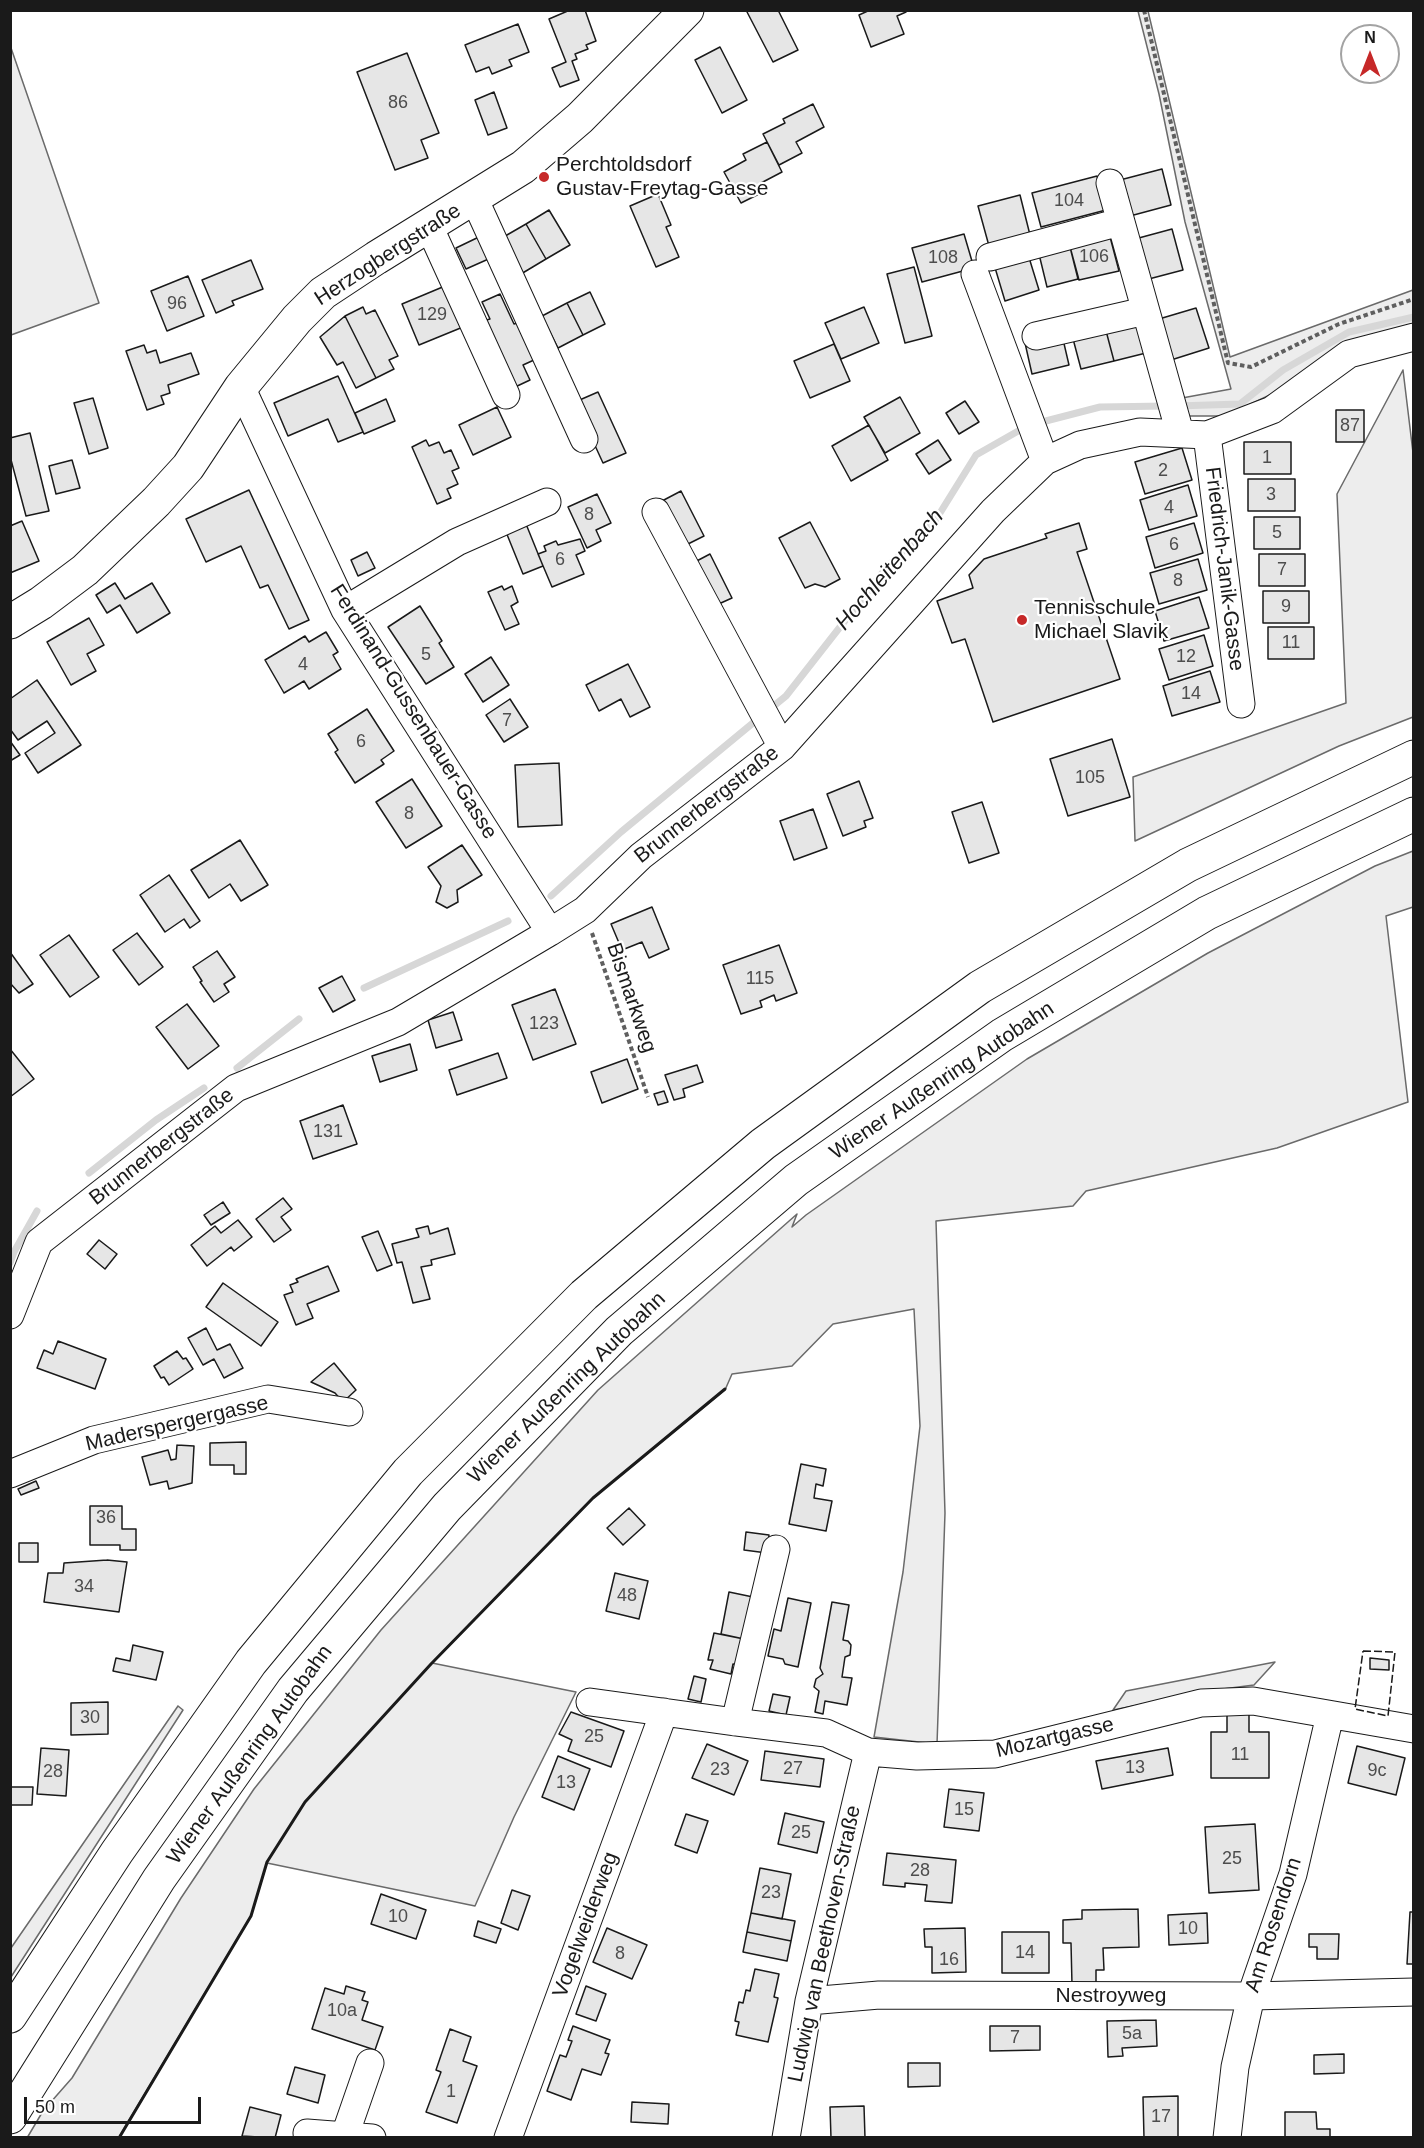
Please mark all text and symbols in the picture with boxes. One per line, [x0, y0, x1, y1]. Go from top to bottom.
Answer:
north arrow [1340, 24, 1400, 84]
text: N [1364, 29, 1376, 46]
house number: 86 [388, 92, 408, 114]
place label: Perchtoldsdorf Gustav-Freytag-Gasse [556, 152, 768, 202]
marker: Perchtoldsdorf Gustav-Freytag-Gasse [537, 170, 551, 184]
house number: 104 [1054, 190, 1084, 212]
street label: Herzogbergstraße [310, 198, 466, 312]
house number: 106 [1079, 246, 1109, 268]
house number: 108 [928, 247, 958, 269]
house number: 96 [167, 293, 187, 315]
house number: 129 [417, 304, 447, 326]
house number: 87 [1340, 415, 1360, 437]
house number: 1 [1262, 447, 1272, 469]
house number: 2 [1158, 460, 1168, 482]
street label: Friedrich-Janik-Gasse [1199, 466, 1249, 672]
house number: 3 [1266, 484, 1276, 506]
house number: 4 [1164, 497, 1174, 519]
house number: 8 [584, 504, 594, 526]
water label: Hochleitenbach [830, 504, 950, 636]
house number: 5 [1272, 522, 1282, 544]
house number: 6 [1169, 534, 1179, 556]
house number: 6 [555, 549, 565, 571]
house number: 7 [1277, 559, 1287, 581]
house number: 8 [1173, 570, 1183, 592]
street label: Ferdinand-Gussenbauer-Gasse [324, 580, 502, 844]
place label: Tennisschule Michael Slavik [1034, 595, 1168, 645]
house number: 9 [1281, 596, 1291, 618]
marker: Tennisschule Michael Slavik [1015, 613, 1029, 627]
house number: 11 [1282, 632, 1300, 654]
house number: 5 [421, 644, 431, 666]
house number: 12 [1176, 646, 1196, 668]
house number: 4 [298, 654, 308, 676]
house number: 14 [1181, 683, 1201, 705]
house number: 7 [502, 710, 512, 732]
house number: 6 [356, 731, 366, 753]
street label: Brunnerbergstraße [630, 741, 784, 869]
house number: 105 [1075, 767, 1105, 789]
house number: 8 [404, 803, 414, 825]
street label: Bismarkweg [600, 940, 662, 1056]
house number: 115 [746, 968, 774, 990]
street label: Wiener Außenring Autobahn [825, 996, 1059, 1166]
house number: 123 [529, 1013, 559, 1035]
street label: Brunnerbergstraße [85, 1083, 239, 1211]
house number: 131 [313, 1121, 343, 1143]
street label: Wiener Außenring Autobahn [463, 1287, 671, 1489]
street label: Maderspergergasse [83, 1391, 271, 1457]
house number: 36 [96, 1507, 116, 1529]
house number: 34 [74, 1576, 94, 1598]
house number: 48 [617, 1585, 637, 1607]
street label: Wiener Außenring Autobahn [162, 1640, 338, 1870]
house number: 30 [80, 1707, 100, 1729]
street label: Mozartgasse [994, 1712, 1116, 1764]
house number: 25 [584, 1726, 604, 1748]
house number: 11 [1231, 1744, 1249, 1766]
house number: 13 [1125, 1757, 1145, 1779]
house number: 27 [783, 1758, 803, 1780]
house number: 23 [710, 1759, 730, 1781]
house number: 9c [1367, 1760, 1387, 1782]
house number: 28 [43, 1761, 63, 1783]
house number: 13 [556, 1772, 576, 1794]
house number: 15 [954, 1799, 974, 1821]
street label: Ludwig van Beethoven-Straße [783, 1803, 867, 2085]
house number: 25 [791, 1822, 811, 1844]
house number: 25 [1222, 1848, 1242, 1870]
street label: Vogelweiderweg [548, 1849, 624, 2001]
street label: Am Rosendorn [1240, 1854, 1308, 1996]
house number: 28 [910, 1860, 930, 1882]
house number: 23 [761, 1882, 781, 1904]
house number: 10 [388, 1906, 408, 1928]
house number: 10 [1178, 1918, 1198, 1940]
house number: 14 [1015, 1942, 1035, 1964]
house number: 8 [615, 1943, 625, 1965]
house number: 16 [939, 1949, 959, 1971]
street label: Nestroyweg [1056, 1983, 1166, 2009]
house number: 10a [327, 2000, 357, 2022]
house number: 5a [1122, 2023, 1142, 2045]
house number: 7 [1010, 2027, 1020, 2049]
house number: 1 [446, 2081, 456, 2103]
scale bar [27, 2085, 204, 2123]
text: 50 m [35, 2097, 75, 2117]
house number: 17 [1151, 2106, 1171, 2128]

